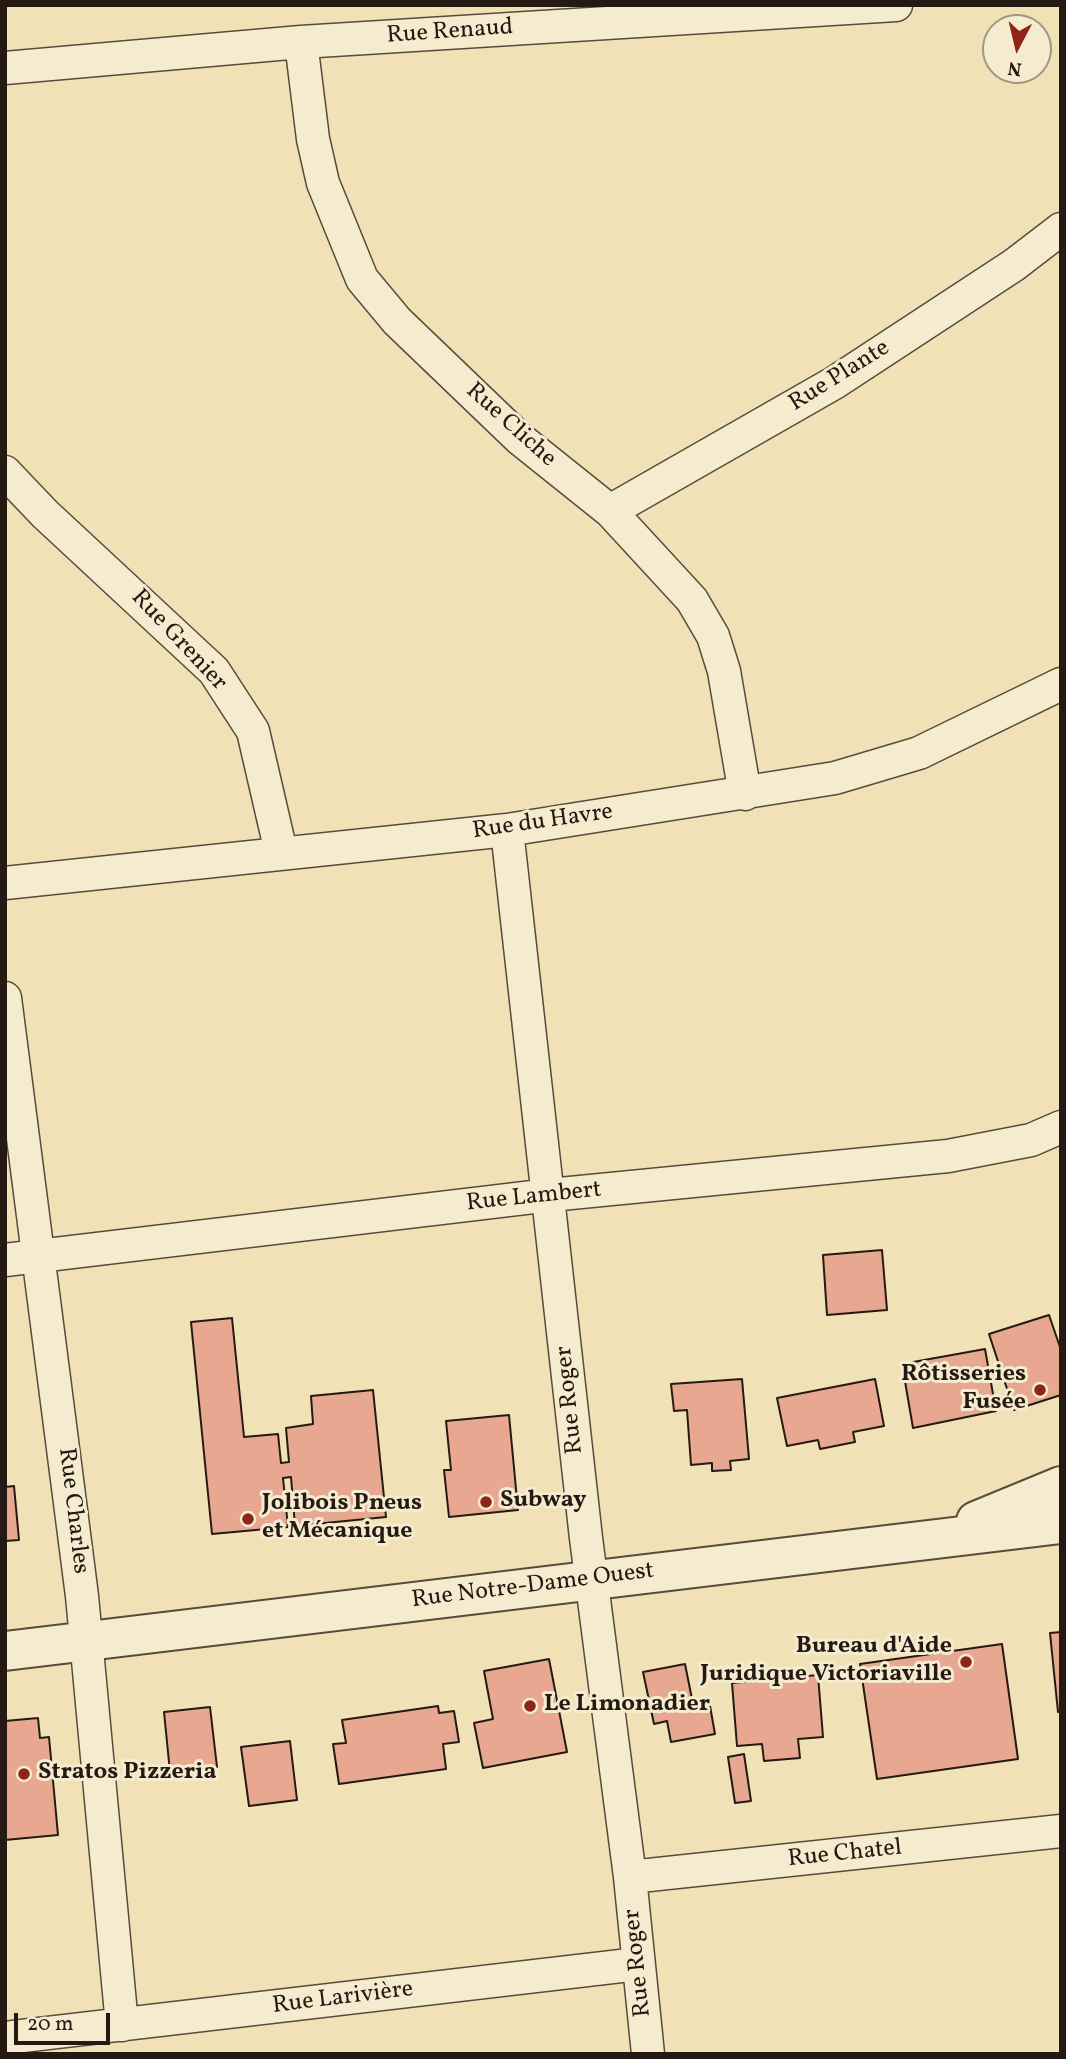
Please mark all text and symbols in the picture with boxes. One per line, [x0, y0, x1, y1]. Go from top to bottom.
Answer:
street label: Rue Renaud [386, 14, 514, 52]
north arrow [982, 14, 1052, 84]
text: N [1006, 54, 1023, 82]
street label: Rue Plante [784, 335, 896, 419]
street label: Rue Cliche [459, 378, 561, 474]
street label: Rue Grenier [124, 584, 232, 698]
street label: Rue du Havre [471, 799, 615, 847]
street label: Rue Lambert [465, 1177, 603, 1219]
street label: Rue Roger [551, 1345, 591, 1455]
place label: Rôtisseries Fusée [901, 1362, 1026, 1418]
marker: Rôtisseries Fusée [1032, 1382, 1048, 1398]
street label: Rue Charles [50, 1446, 94, 1576]
place label: Subway [500, 1488, 587, 1516]
place label: Jolibois Pneus et Mécanique [262, 1491, 422, 1547]
marker: Subway [478, 1494, 494, 1510]
marker: Jolibois Pneus et Mécanique [240, 1511, 256, 1527]
street label: Rue Notre-Dame Ouest [410, 1558, 656, 1616]
place label: Bureau d'Aide Juridique Victoriaville [700, 1634, 952, 1690]
marker: Bureau d'Aide Juridique Victoriaville [958, 1654, 974, 1670]
place label: Le Limonadier [544, 1692, 710, 1720]
marker: Le Limonadier [522, 1698, 538, 1714]
place label: Stratos Pizzeria [38, 1760, 217, 1788]
marker: Stratos Pizzeria [16, 1766, 32, 1782]
street label: Rue Chatel [787, 1835, 903, 1875]
street label: Rue Roger [619, 1908, 659, 2018]
street label: Rue Larivière [271, 1976, 415, 2022]
scale bar [18, 2000, 114, 2044]
text: 20 m [27, 2010, 73, 2039]

